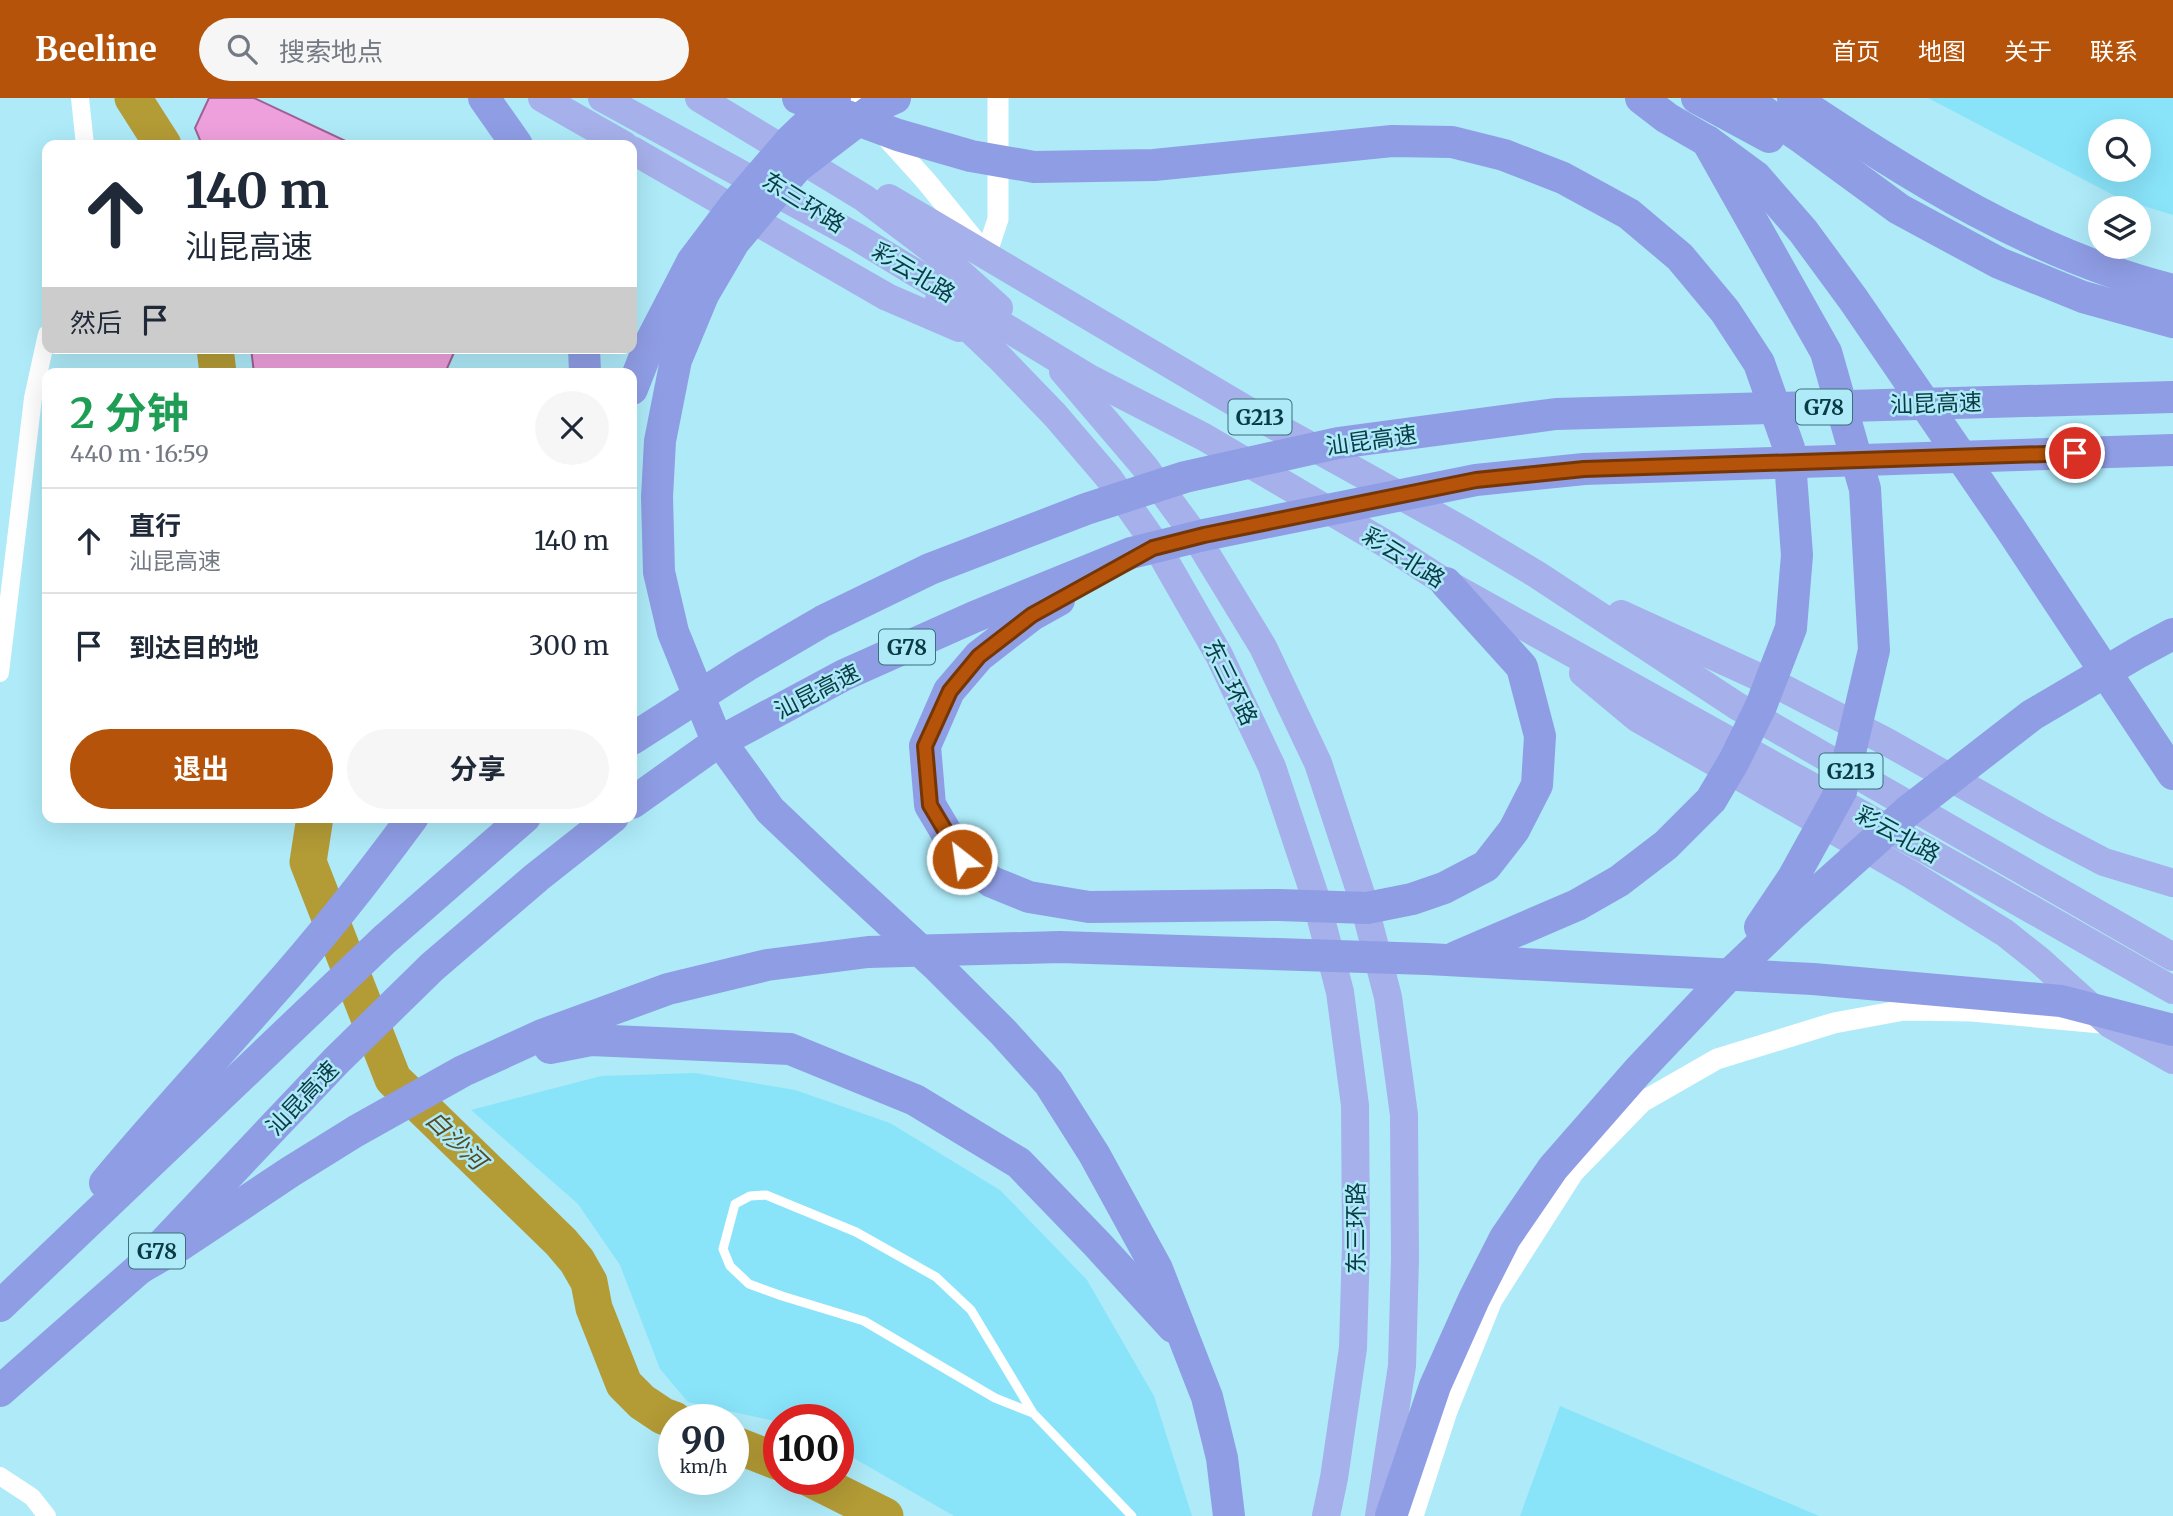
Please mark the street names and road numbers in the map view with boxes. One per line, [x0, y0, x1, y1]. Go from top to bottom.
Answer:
street label: 东三环路 [757, 165, 851, 239]
street label: 彩云北路 [867, 236, 961, 308]
street label: 汕昆高速 [1890, 387, 1982, 419]
road number: G78 [1796, 390, 1852, 424]
road number: G213 [1228, 400, 1292, 434]
street label: 汕昆高速 [1323, 419, 1419, 461]
street label: 彩云北路 [1357, 520, 1451, 594]
road number: G78 [879, 630, 935, 664]
street label: 东三环路 [1198, 634, 1264, 730]
street label: 汕昆高速 [769, 657, 865, 725]
road number: G213 [1820, 754, 1882, 788]
street label: 彩云北路 [1851, 799, 1945, 869]
street label: 汕昆高速 [260, 1055, 344, 1141]
street label: 东三环路 [1341, 1182, 1370, 1274]
road number: G78 [129, 1234, 185, 1268]

